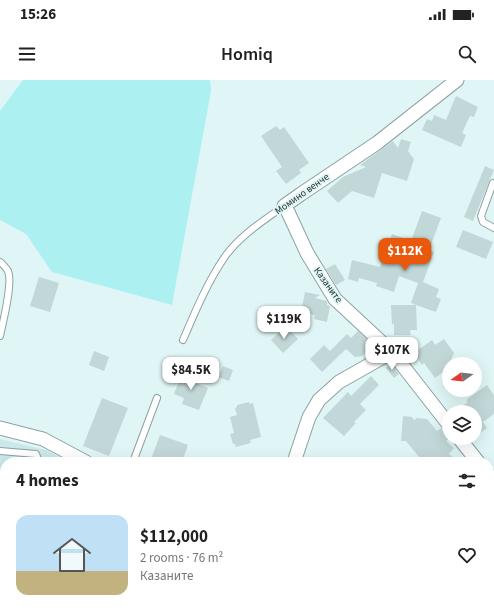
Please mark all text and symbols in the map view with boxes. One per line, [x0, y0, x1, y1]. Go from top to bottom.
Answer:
text: 15:26 [20, 4, 56, 25]
text: Homiq [221, 42, 273, 67]
icon: menu [16, 43, 38, 65]
icon: search [456, 43, 478, 65]
street label: Момино венче [272, 170, 332, 218]
pin: $112K [377, 238, 433, 272]
text: $112K [387, 242, 423, 260]
street label: Казаните [310, 264, 346, 306]
pin: $119K [256, 306, 312, 340]
text: $119K [266, 310, 302, 328]
pin: $107K [364, 337, 420, 371]
text: $107K [374, 341, 410, 359]
pin: $84.5K [158, 357, 224, 391]
north arrow [442, 357, 482, 397]
map controls [442, 357, 482, 445]
text: $84.5K [171, 361, 211, 379]
button: layers [442, 405, 482, 445]
text: 4 homes [16, 469, 78, 493]
icon: filters [456, 470, 478, 492]
text: $112,000 [140, 525, 208, 549]
icon: home [48, 531, 96, 579]
icon: heart [456, 544, 478, 566]
text: 2 rooms · 76 m² [140, 549, 223, 567]
text: Казаните [140, 567, 193, 585]

